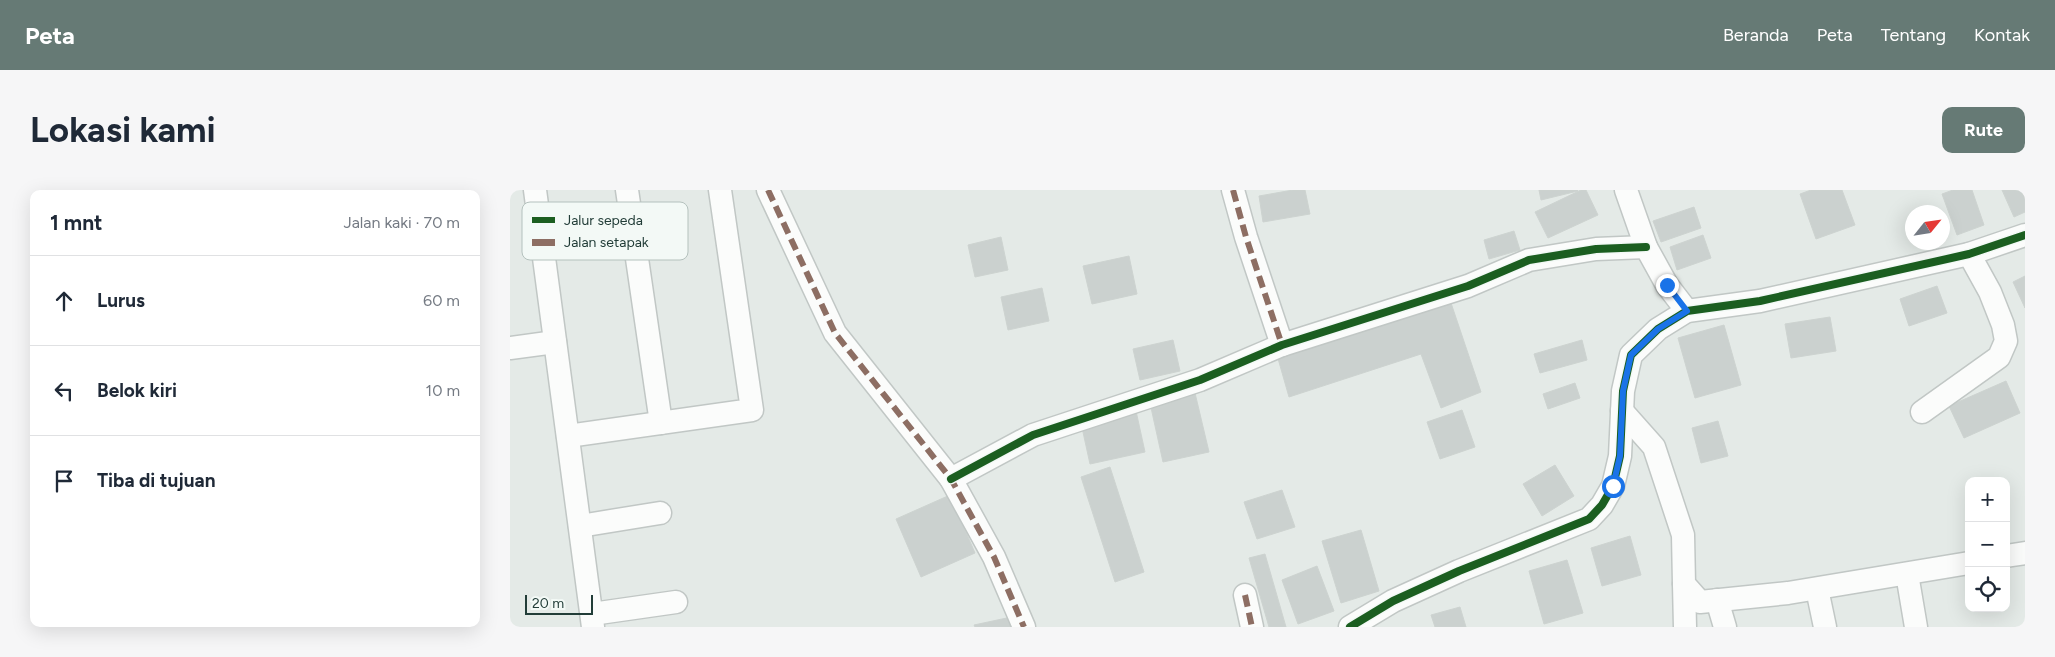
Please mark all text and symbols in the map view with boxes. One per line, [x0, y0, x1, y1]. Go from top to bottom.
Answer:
text: Peta [25, 21, 75, 50]
text: Beranda [1723, 24, 1789, 46]
text: Peta [1817, 24, 1853, 46]
text: Tentang [1881, 24, 1946, 46]
text: Kontak [1974, 24, 2030, 46]
button: Rute [1942, 107, 2025, 153]
text: Lokasi kami [30, 109, 216, 151]
legend [522, 202, 688, 260]
north arrow [1905, 205, 1950, 250]
text: 1 mnt [50, 210, 103, 235]
text: Jalur sepeda [564, 212, 643, 229]
text: Jalan kaki · 70 m [343, 213, 460, 232]
text: Jalan setapak [564, 234, 649, 251]
route end [1656, 274, 1679, 297]
icon: ahead [50, 287, 78, 315]
text: Lurus [97, 289, 145, 312]
text: 60 m [423, 291, 460, 310]
icon: left [50, 377, 78, 405]
text: Belok kiri [97, 379, 177, 402]
text: 10 m [426, 381, 460, 400]
icon: arrive [50, 467, 78, 495]
text: Tiba di tujuan [97, 469, 216, 492]
route start [1602, 475, 1625, 498]
map controls [1965, 477, 2010, 612]
button: + [1965, 477, 2010, 522]
button: − [1965, 522, 2010, 567]
button: locate [1965, 567, 2010, 612]
scale bar [525, 592, 592, 615]
text: 20 m [532, 595, 564, 612]

